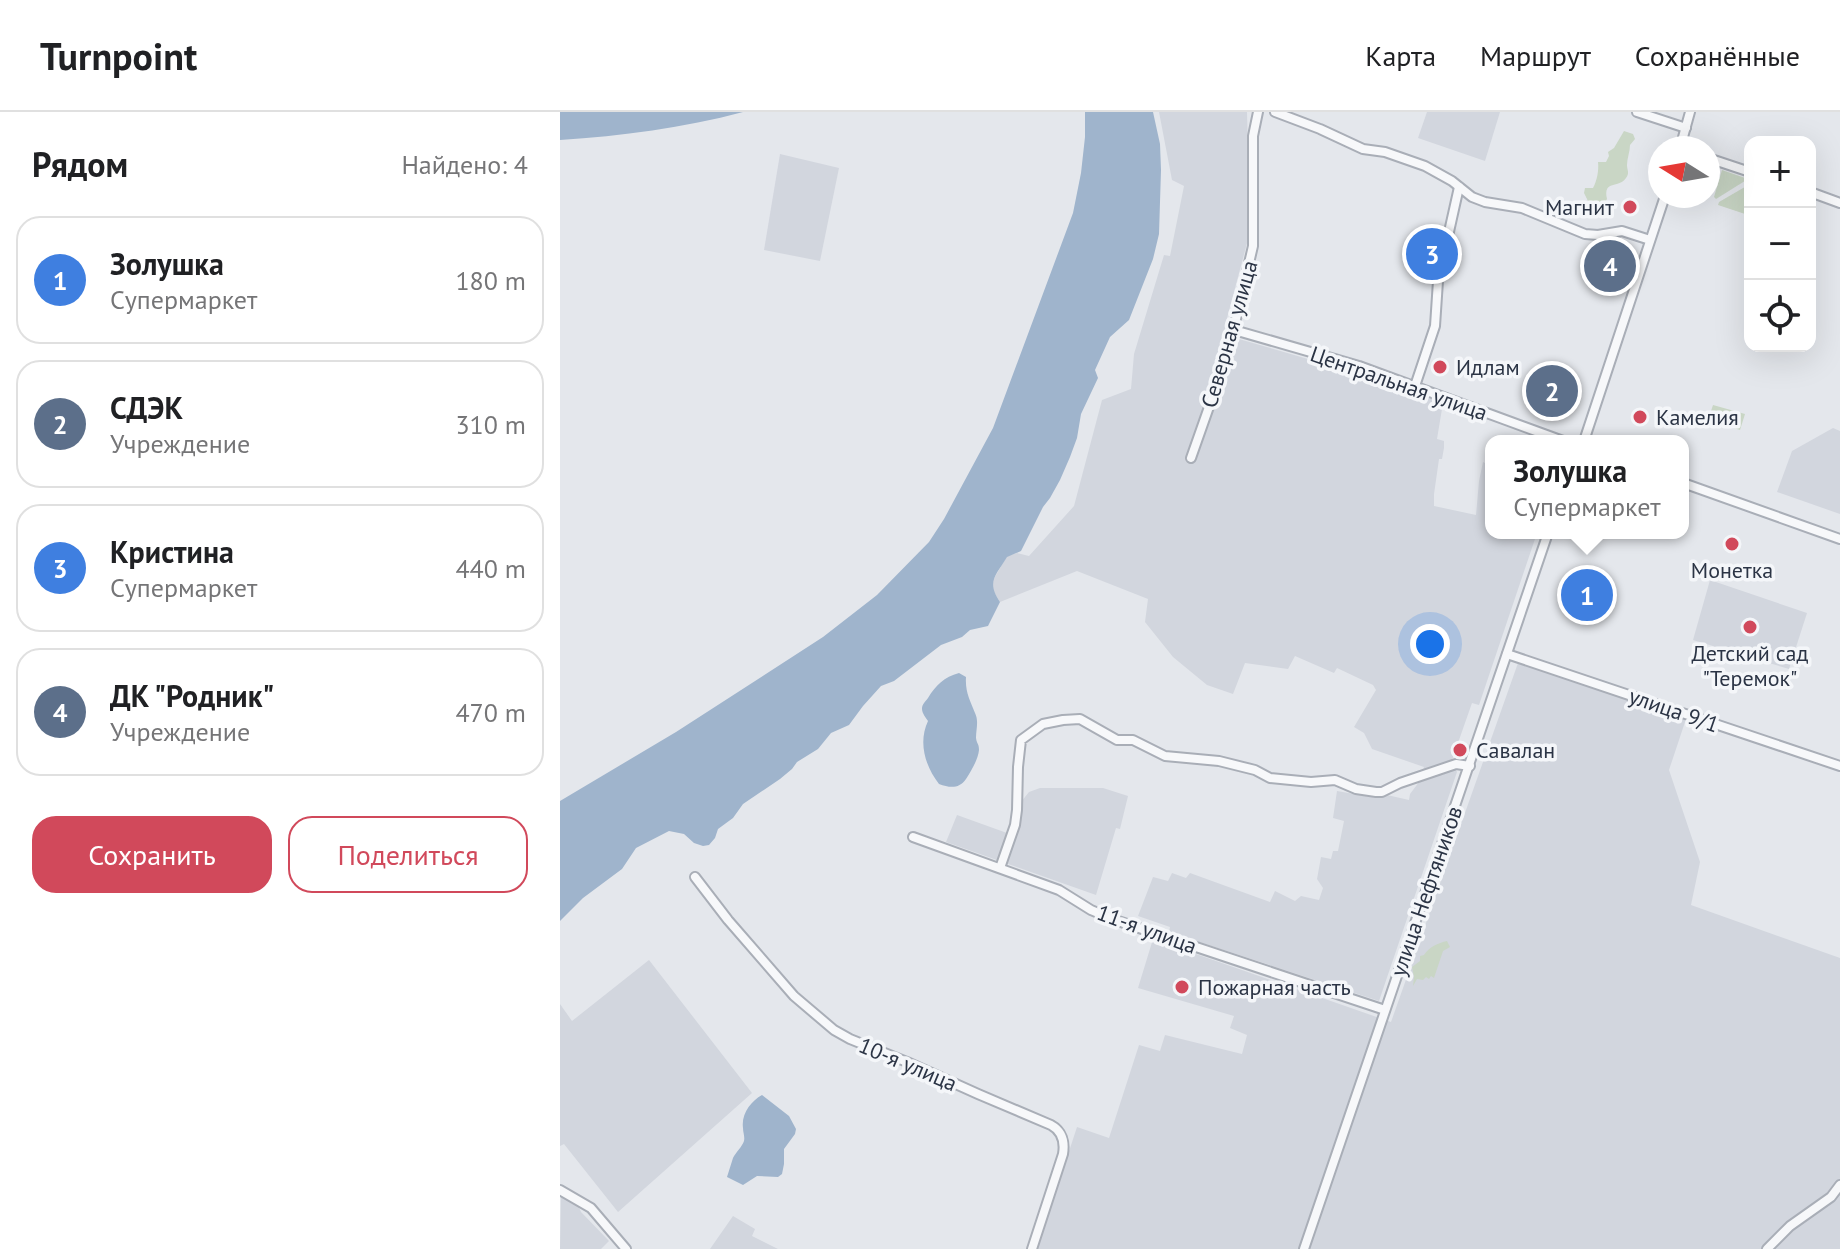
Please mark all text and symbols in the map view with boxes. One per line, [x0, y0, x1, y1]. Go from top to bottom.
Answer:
text: Turnpoint [40, 31, 197, 80]
text: Карта [1365, 37, 1436, 74]
text: Маршрут [1480, 37, 1591, 74]
text: Сохранённые [1635, 37, 1800, 74]
north arrow [1648, 136, 1720, 208]
map controls [1744, 136, 1816, 352]
button: + [1744, 136, 1816, 208]
text: Рядом [32, 142, 128, 186]
text: Найдено: 4 [401, 148, 528, 181]
place label: Магнит [1545, 193, 1614, 221]
marker: Магнит [1621, 198, 1639, 216]
button: − [1744, 208, 1816, 280]
pin: 3 [1406, 224, 1458, 284]
pin: 4 [1584, 236, 1636, 296]
text: Золушка [110, 244, 224, 283]
street label: Северная улица [1195, 257, 1263, 411]
text: 1 [53, 264, 67, 297]
text: 180 m [455, 264, 526, 297]
button: locate [1744, 280, 1816, 352]
text: Супермаркет [110, 283, 257, 316]
street label: Центральная улица [1307, 340, 1491, 426]
place label: Идлам [1456, 353, 1520, 381]
marker: Идлам [1431, 358, 1449, 376]
pin: 2 [1526, 361, 1578, 421]
text: СДЭК [110, 388, 183, 427]
place label: Камелия [1656, 403, 1739, 431]
text: 2 [53, 408, 67, 441]
text: 310 m [455, 408, 526, 441]
marker: Камелия [1631, 408, 1649, 426]
text: Учреждение [110, 427, 250, 460]
popup [1485, 435, 1689, 539]
text: Золушка [1513, 451, 1627, 490]
text: Супермаркет [1513, 490, 1661, 523]
text: Кристина [110, 532, 234, 571]
marker: Монетка [1723, 535, 1741, 553]
text: 3 [53, 552, 67, 585]
text: 440 m [455, 552, 526, 585]
place label: Монетка [1691, 556, 1773, 584]
pin: 1 [1561, 565, 1613, 625]
text: Супермаркет [110, 571, 257, 604]
marker: Детский сад "Теремок" [1741, 618, 1759, 636]
your location [1410, 624, 1450, 664]
place label: Детский сад "Теремок" [1692, 639, 1809, 692]
text: ДК "Родник" [110, 676, 274, 715]
street label: улица 9/1 [1625, 682, 1723, 738]
text: 4 [53, 696, 67, 729]
text: 470 m [455, 696, 526, 729]
text: Учреждение [110, 715, 250, 748]
place label: Савалан [1476, 736, 1555, 764]
marker: Савалан [1451, 741, 1469, 759]
street label: улица Нефтяников [1384, 802, 1468, 980]
button: Сохранить [32, 816, 272, 893]
button: Поделиться [288, 816, 528, 893]
street label: 11-я улица [1093, 898, 1201, 960]
place label: Пожарная часть [1198, 973, 1351, 1001]
marker: Пожарная часть [1173, 978, 1191, 996]
street label: 10-я улица [855, 1031, 961, 1097]

